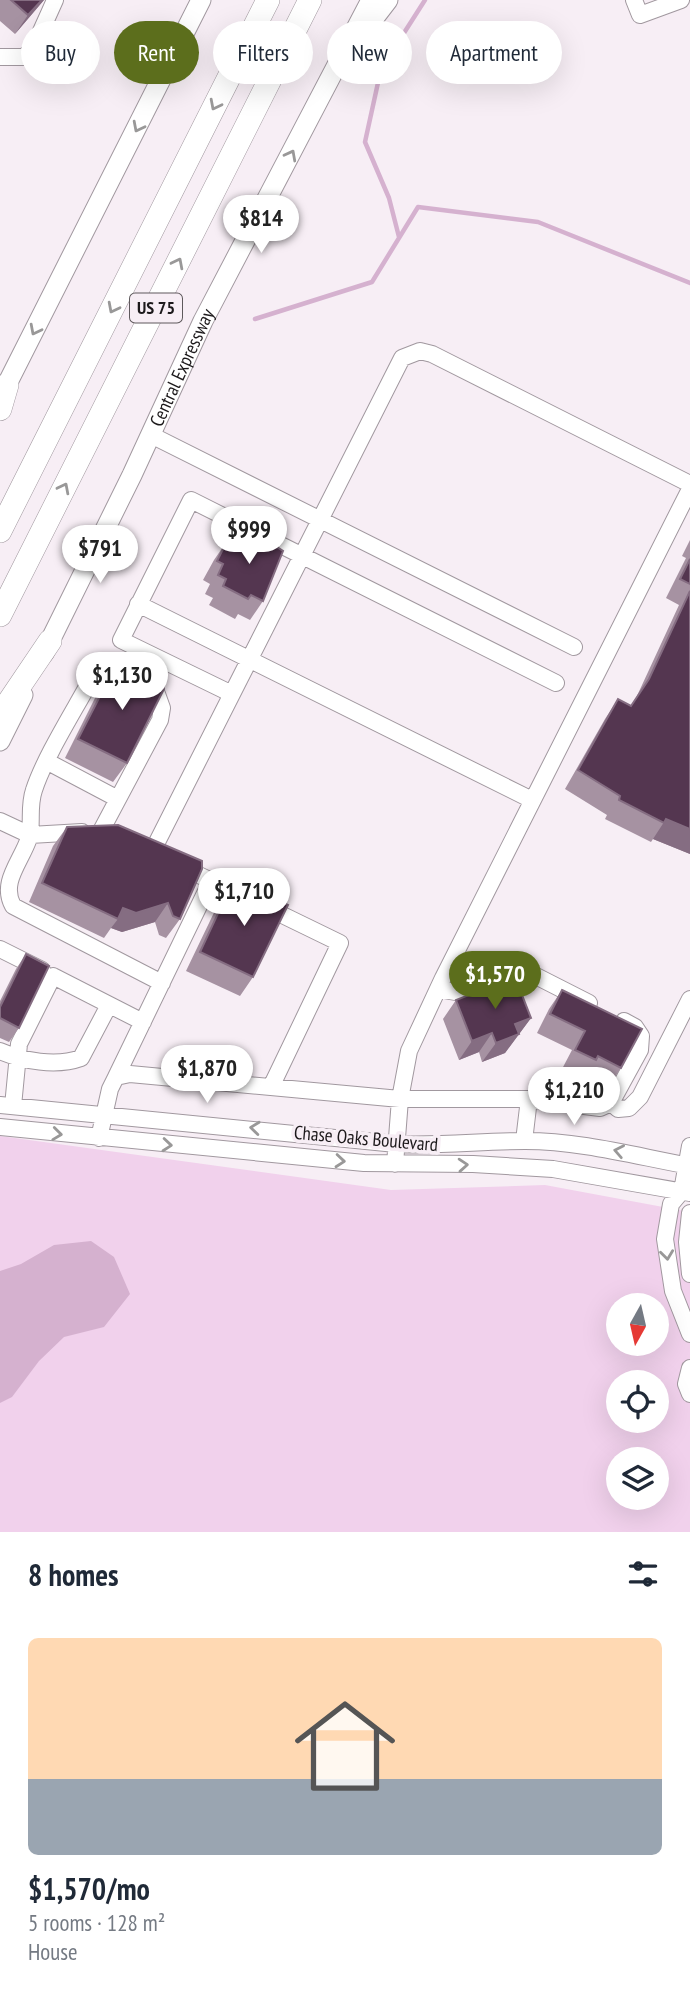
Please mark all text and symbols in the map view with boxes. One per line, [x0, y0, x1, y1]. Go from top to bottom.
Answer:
chip: Buy [21, 21, 100, 84]
chip: Rent [114, 21, 199, 84]
chip: Filters [213, 21, 313, 84]
chip: New [327, 21, 412, 84]
chip: Apartment [426, 21, 562, 84]
one-way arrow [210, 98, 224, 110]
one-way arrow [132, 120, 146, 132]
one-way arrow [283, 149, 296, 162]
pin: $814 [220, 196, 302, 255]
text: $814 [239, 203, 283, 232]
one-way arrow [169, 258, 183, 270]
road number: US 75 [130, 294, 182, 322]
one-way arrow [107, 301, 121, 313]
street label: Central Expressway [144, 304, 220, 430]
one-way arrow [30, 323, 43, 335]
one-way arrow [56, 483, 70, 495]
pin: $999 [208, 506, 290, 566]
text: $999 [227, 514, 271, 543]
pin: $791 [59, 526, 141, 585]
text: $791 [78, 533, 122, 562]
pin: $1,130 [65, 652, 179, 712]
text: $1,130 [92, 660, 152, 689]
pin: $1,710 [187, 869, 301, 928]
text: $1,710 [214, 876, 274, 905]
pin: $1,570 [438, 951, 552, 1011]
text: $1,570 [465, 959, 525, 988]
pin: $1,870 [150, 1046, 264, 1105]
text: $1,870 [177, 1053, 237, 1082]
pin: $1,210 [517, 1068, 631, 1127]
text: $1,210 [544, 1075, 604, 1104]
street label: Chase Oaks Boulevard [293, 1120, 439, 1156]
one-way arrow [250, 1121, 261, 1136]
one-way arrow [51, 1127, 62, 1142]
one-way arrow [162, 1137, 173, 1152]
one-way arrow [613, 1145, 625, 1160]
one-way arrow [335, 1153, 346, 1168]
one-way arrow [458, 1158, 469, 1173]
one-way arrow [660, 1249, 675, 1261]
north arrow [606, 1293, 668, 1356]
map controls [606, 1293, 669, 1510]
button: locate [606, 1370, 669, 1433]
button: layers [606, 1447, 669, 1510]
text: 8 homes [28, 1555, 119, 1594]
icon: filters [624, 1555, 662, 1593]
icon: home [282, 1683, 408, 1809]
text: $1,570/mo [28, 1869, 150, 1908]
text: 5 rooms · 128 m² [28, 1908, 165, 1937]
text: House [28, 1937, 78, 1966]

